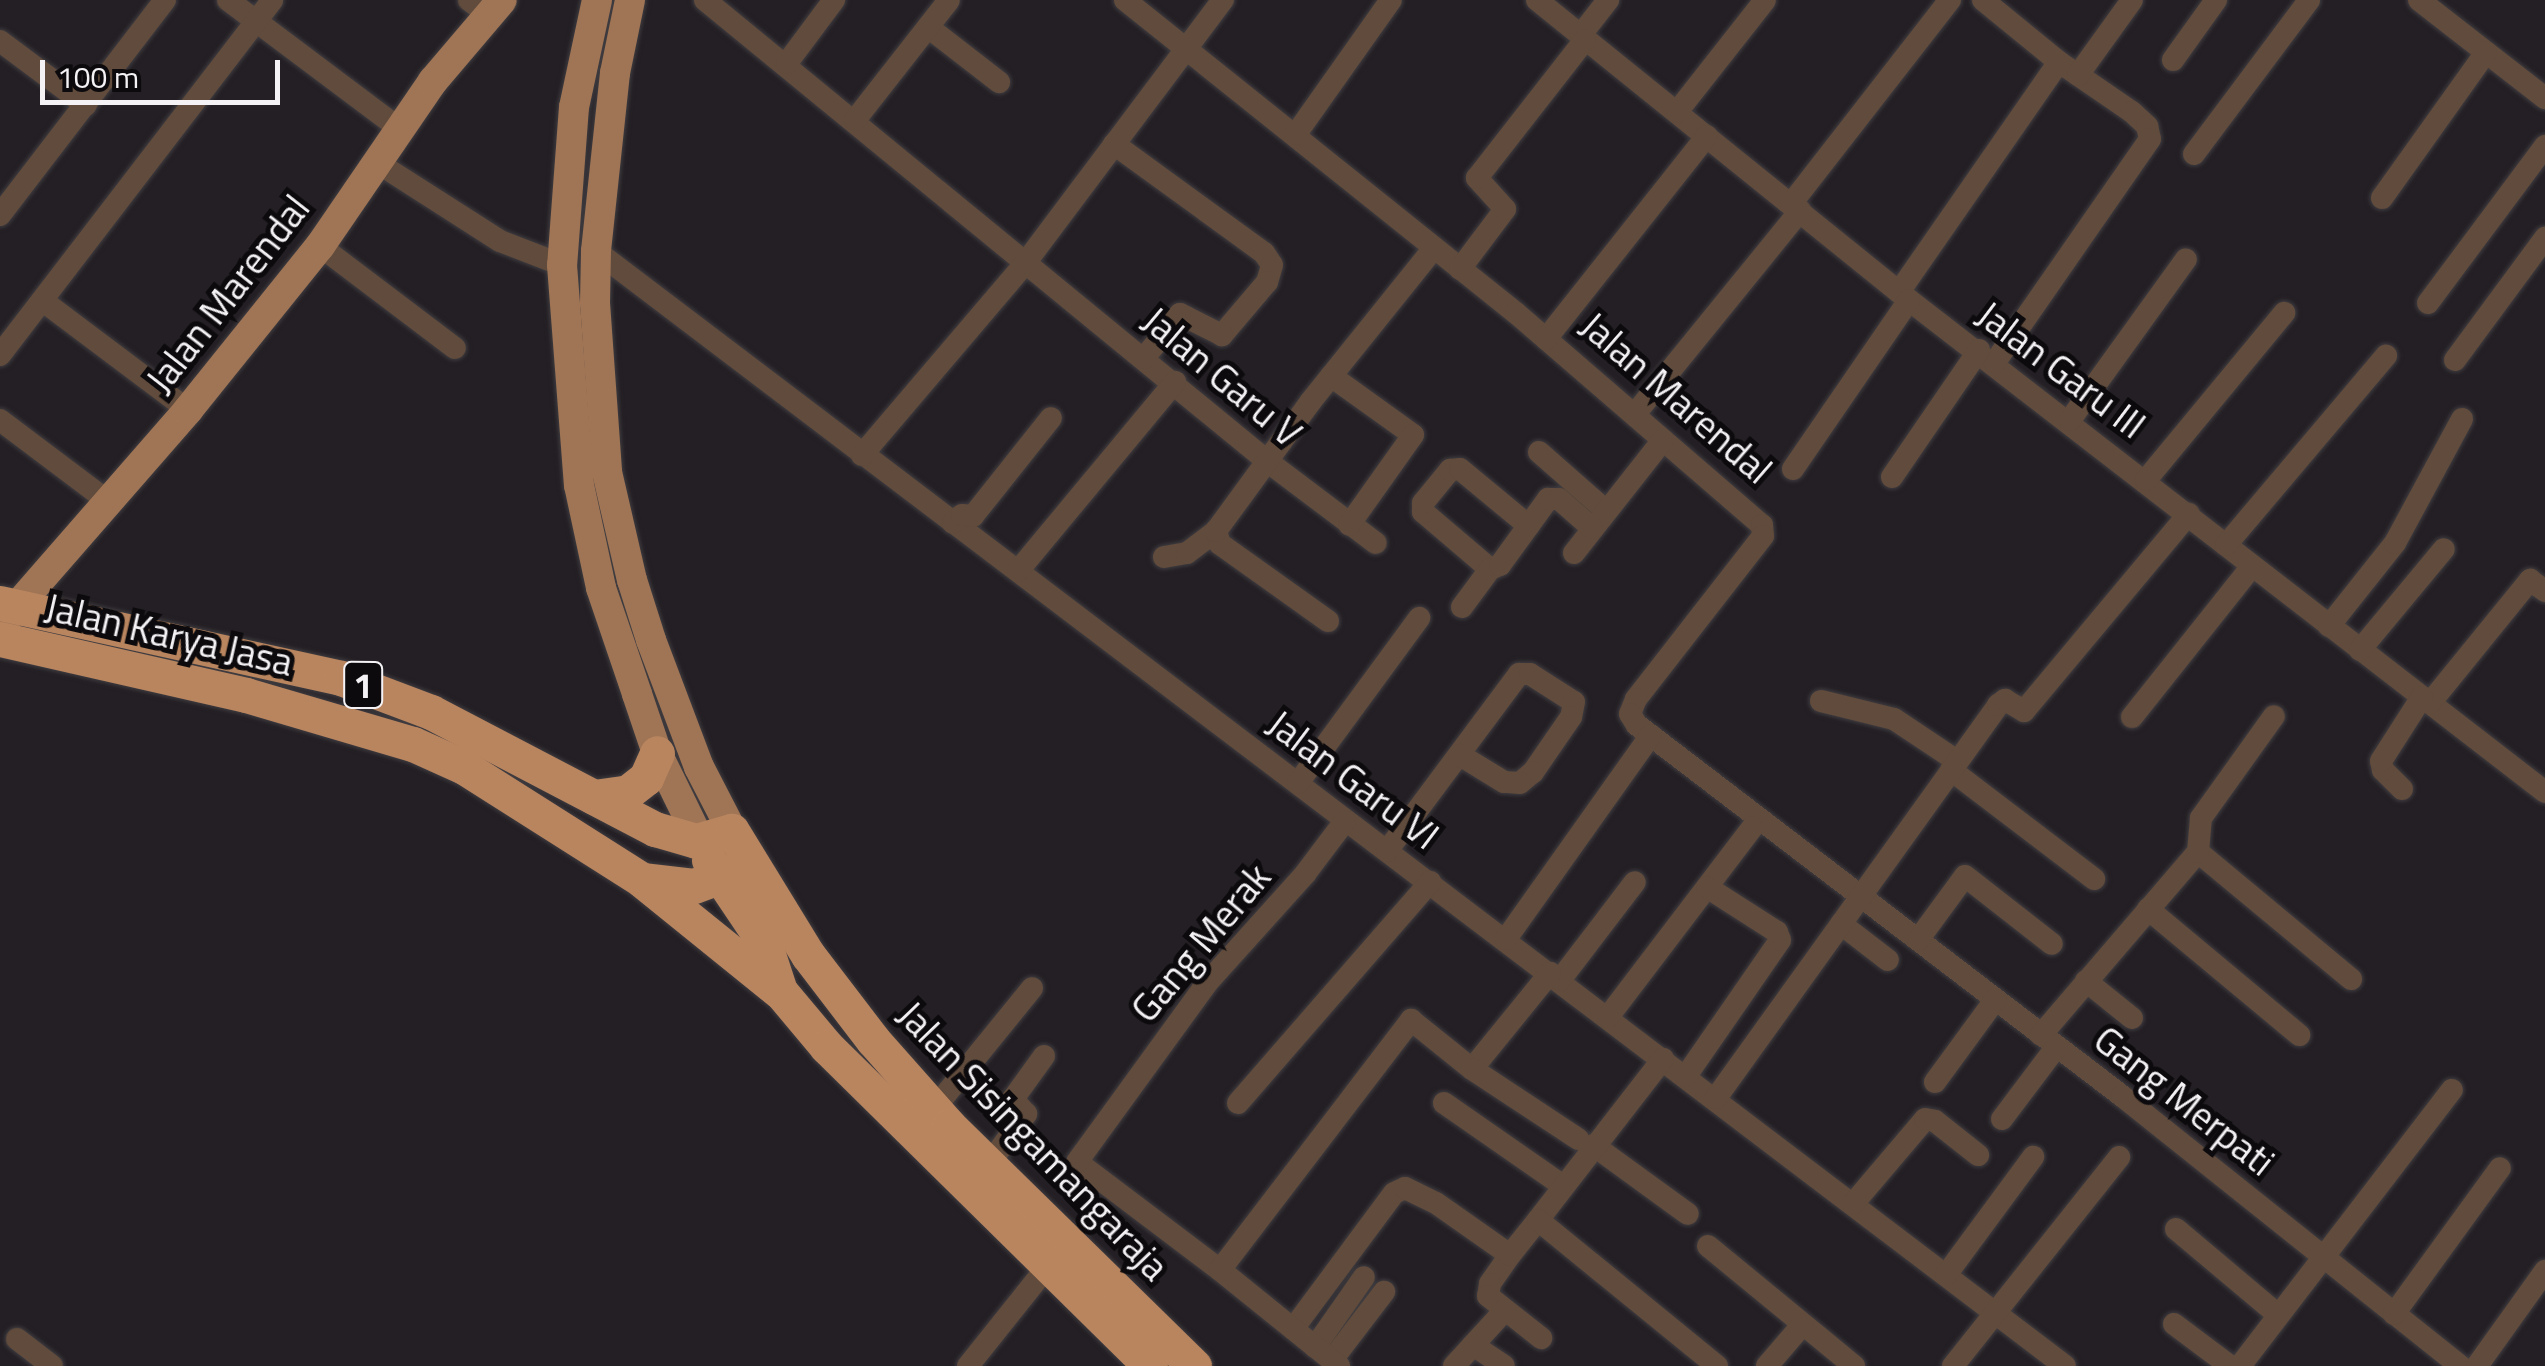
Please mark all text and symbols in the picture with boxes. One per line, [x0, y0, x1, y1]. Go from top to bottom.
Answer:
scale bar [45, 40, 285, 102]
text: 100 m [57, 54, 139, 100]
street label: Jalan Marendal [137, 186, 319, 402]
street label: Jalan Garu III [1968, 292, 2154, 448]
street label: Jalan Garu V [1133, 298, 1311, 456]
street label: Jalan Marendal [1571, 303, 1781, 493]
street label: Jalan Karya Jasa [41, 584, 297, 686]
road number: 1 [343, 655, 383, 715]
street label: Jalan Garu VI [1259, 701, 1447, 859]
street label: Gang Merak [1122, 855, 1280, 1031]
street label: Jalan Sisingamangaraja [888, 992, 1178, 1290]
street label: Gang Merpati [2085, 1017, 2283, 1185]

